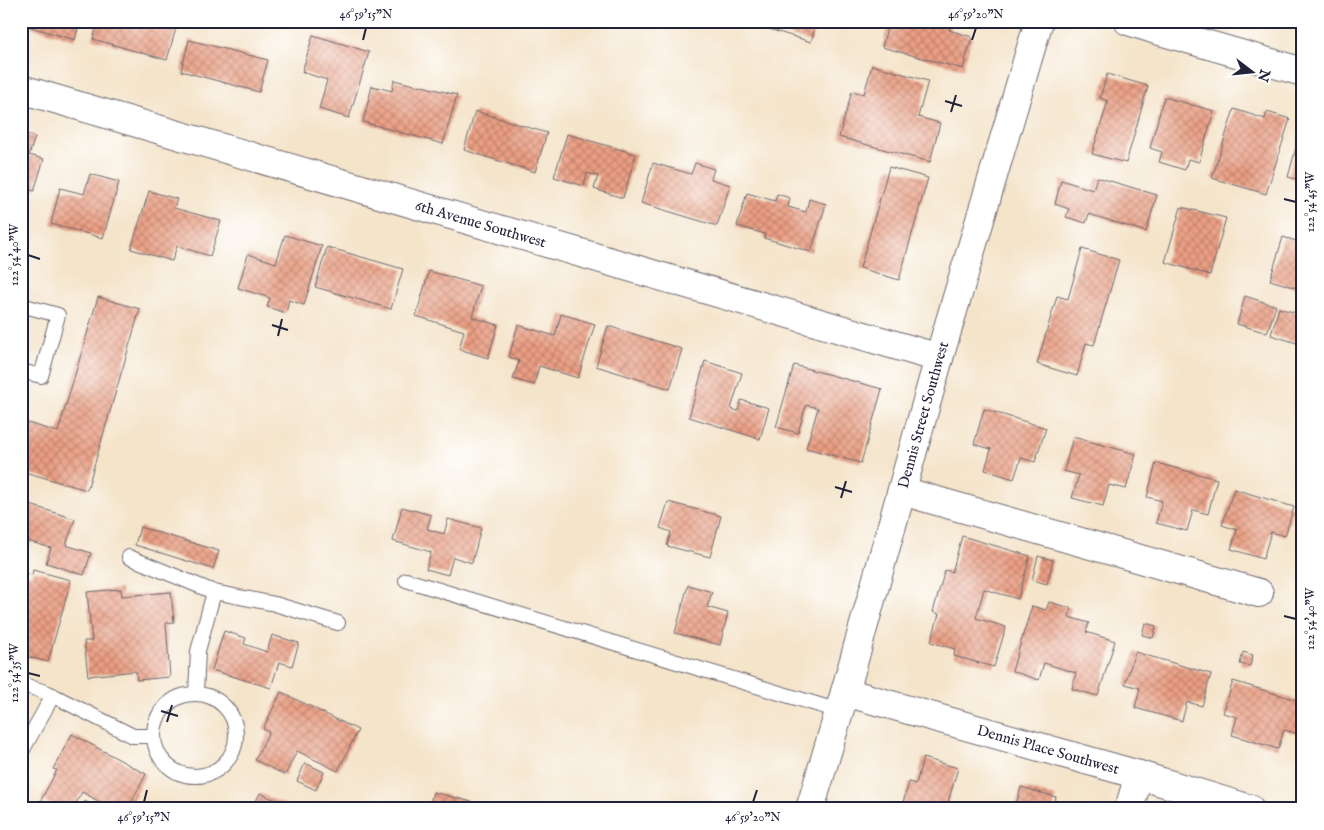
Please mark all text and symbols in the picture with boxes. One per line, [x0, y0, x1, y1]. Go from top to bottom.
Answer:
text: 46°59'15"N [340, 7, 393, 22]
text: 46°59'20"N [948, 7, 1004, 22]
north arrow [1226, 48, 1276, 98]
text: N [1253, 66, 1274, 84]
text: 122°54'45"W [1303, 171, 1318, 232]
street label: 6th Avenue Southwest [413, 196, 548, 252]
text: 122°54'40"W [7, 223, 22, 286]
street label: Dennis Street Southwest [893, 339, 953, 490]
text: 122°54'40"W [1303, 587, 1318, 650]
text: 122°54'35"W [7, 643, 22, 703]
street label: Dennis Place Southwest [975, 720, 1121, 778]
text: 46°59'15"N [118, 810, 171, 825]
text: 46°59'20"N [725, 810, 781, 825]

